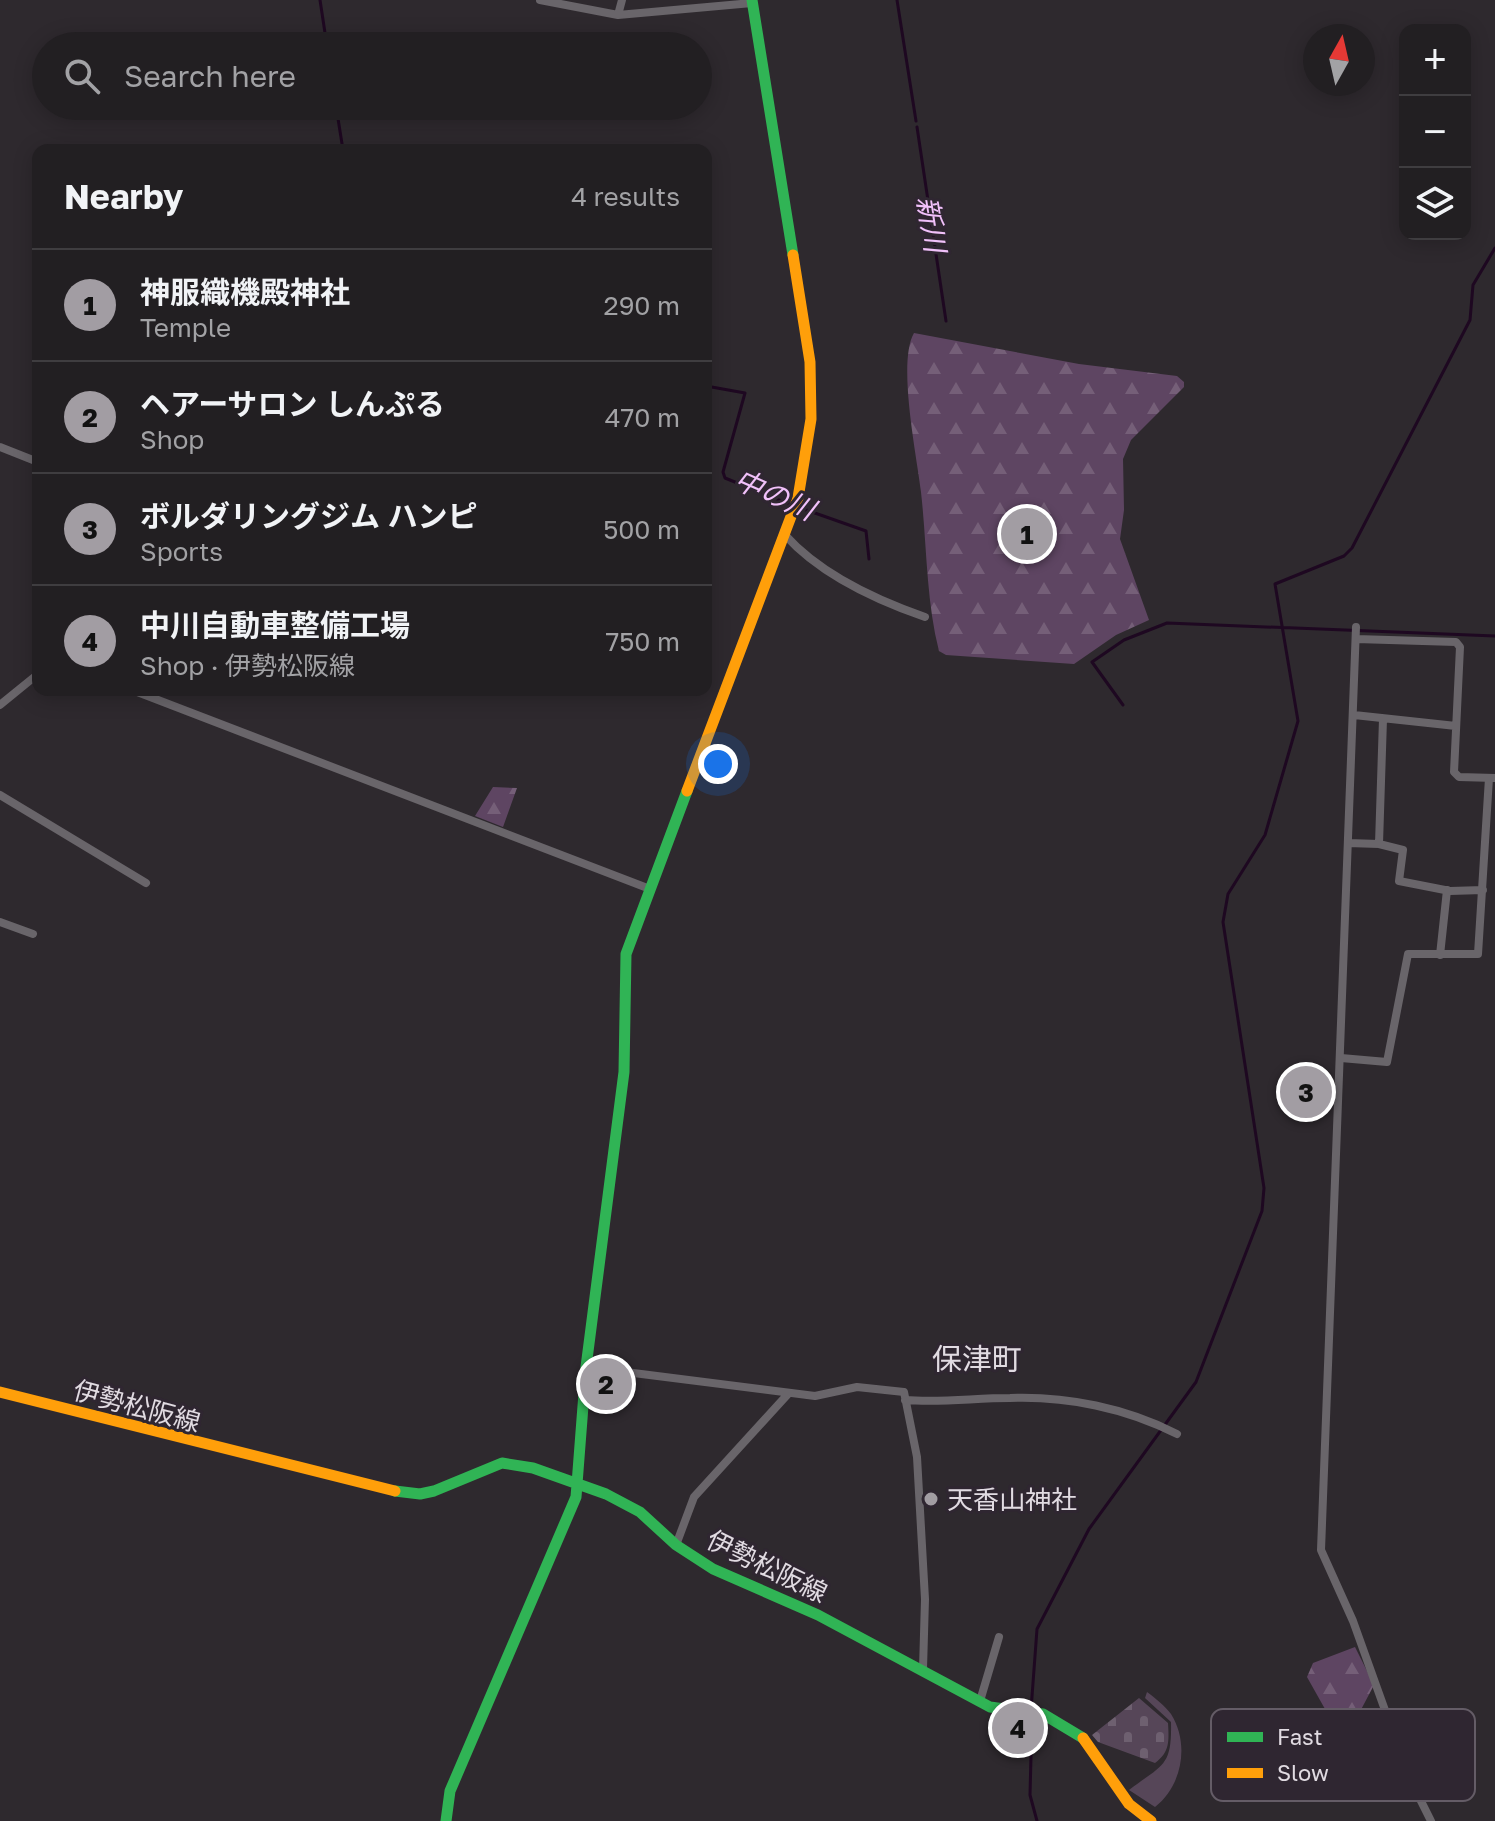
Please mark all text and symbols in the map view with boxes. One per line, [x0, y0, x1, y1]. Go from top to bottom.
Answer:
north arrow [1303, 24, 1375, 96]
map controls [1399, 24, 1471, 240]
button: + [1399, 24, 1471, 96]
search box [32, 32, 712, 120]
icon: search [60, 54, 104, 98]
text: Search here [124, 58, 296, 94]
button: − [1399, 96, 1471, 168]
button: layers [1399, 168, 1471, 240]
text: Nearby [64, 176, 184, 216]
text: 4 results [571, 181, 680, 212]
water label: 新川 [911, 194, 953, 257]
text: 神服織機殿神社 [140, 274, 350, 310]
text: 1 [83, 290, 97, 321]
text: 290 m [604, 290, 680, 321]
text: Temple [140, 312, 231, 343]
text: ヘアーサロン しんぷる [140, 386, 445, 422]
text: 2 [82, 402, 98, 433]
text: 470 m [605, 402, 680, 433]
text: Shop [140, 424, 204, 455]
water label: 中の川 [730, 462, 823, 527]
text: ボルダリングジム ハンピ [140, 498, 478, 534]
pin: 1 [1001, 504, 1053, 564]
text: 3 [82, 514, 98, 545]
text: 500 m [603, 514, 680, 545]
text: Sports [140, 536, 223, 567]
text: 中川自動車整備工場 [140, 607, 410, 643]
text: 4 [82, 626, 98, 657]
text: 750 m [606, 626, 680, 657]
text: Shop · 伊勢松阪線 [140, 650, 355, 681]
your location [698, 744, 738, 784]
pin: 3 [1280, 1062, 1332, 1122]
district label: 保津町 [932, 1341, 1022, 1377]
pin: 2 [580, 1354, 632, 1414]
street label: 伊勢松阪線 [70, 1374, 204, 1438]
place label: 天香山神社 [947, 1484, 1077, 1515]
marker: 天香山神社 [922, 1490, 940, 1508]
street label: 伊勢松阪線 [702, 1524, 832, 1608]
pin: 4 [992, 1698, 1044, 1758]
legend [1211, 1709, 1475, 1801]
text: Fast [1277, 1723, 1323, 1750]
text: Slow [1277, 1759, 1329, 1786]

